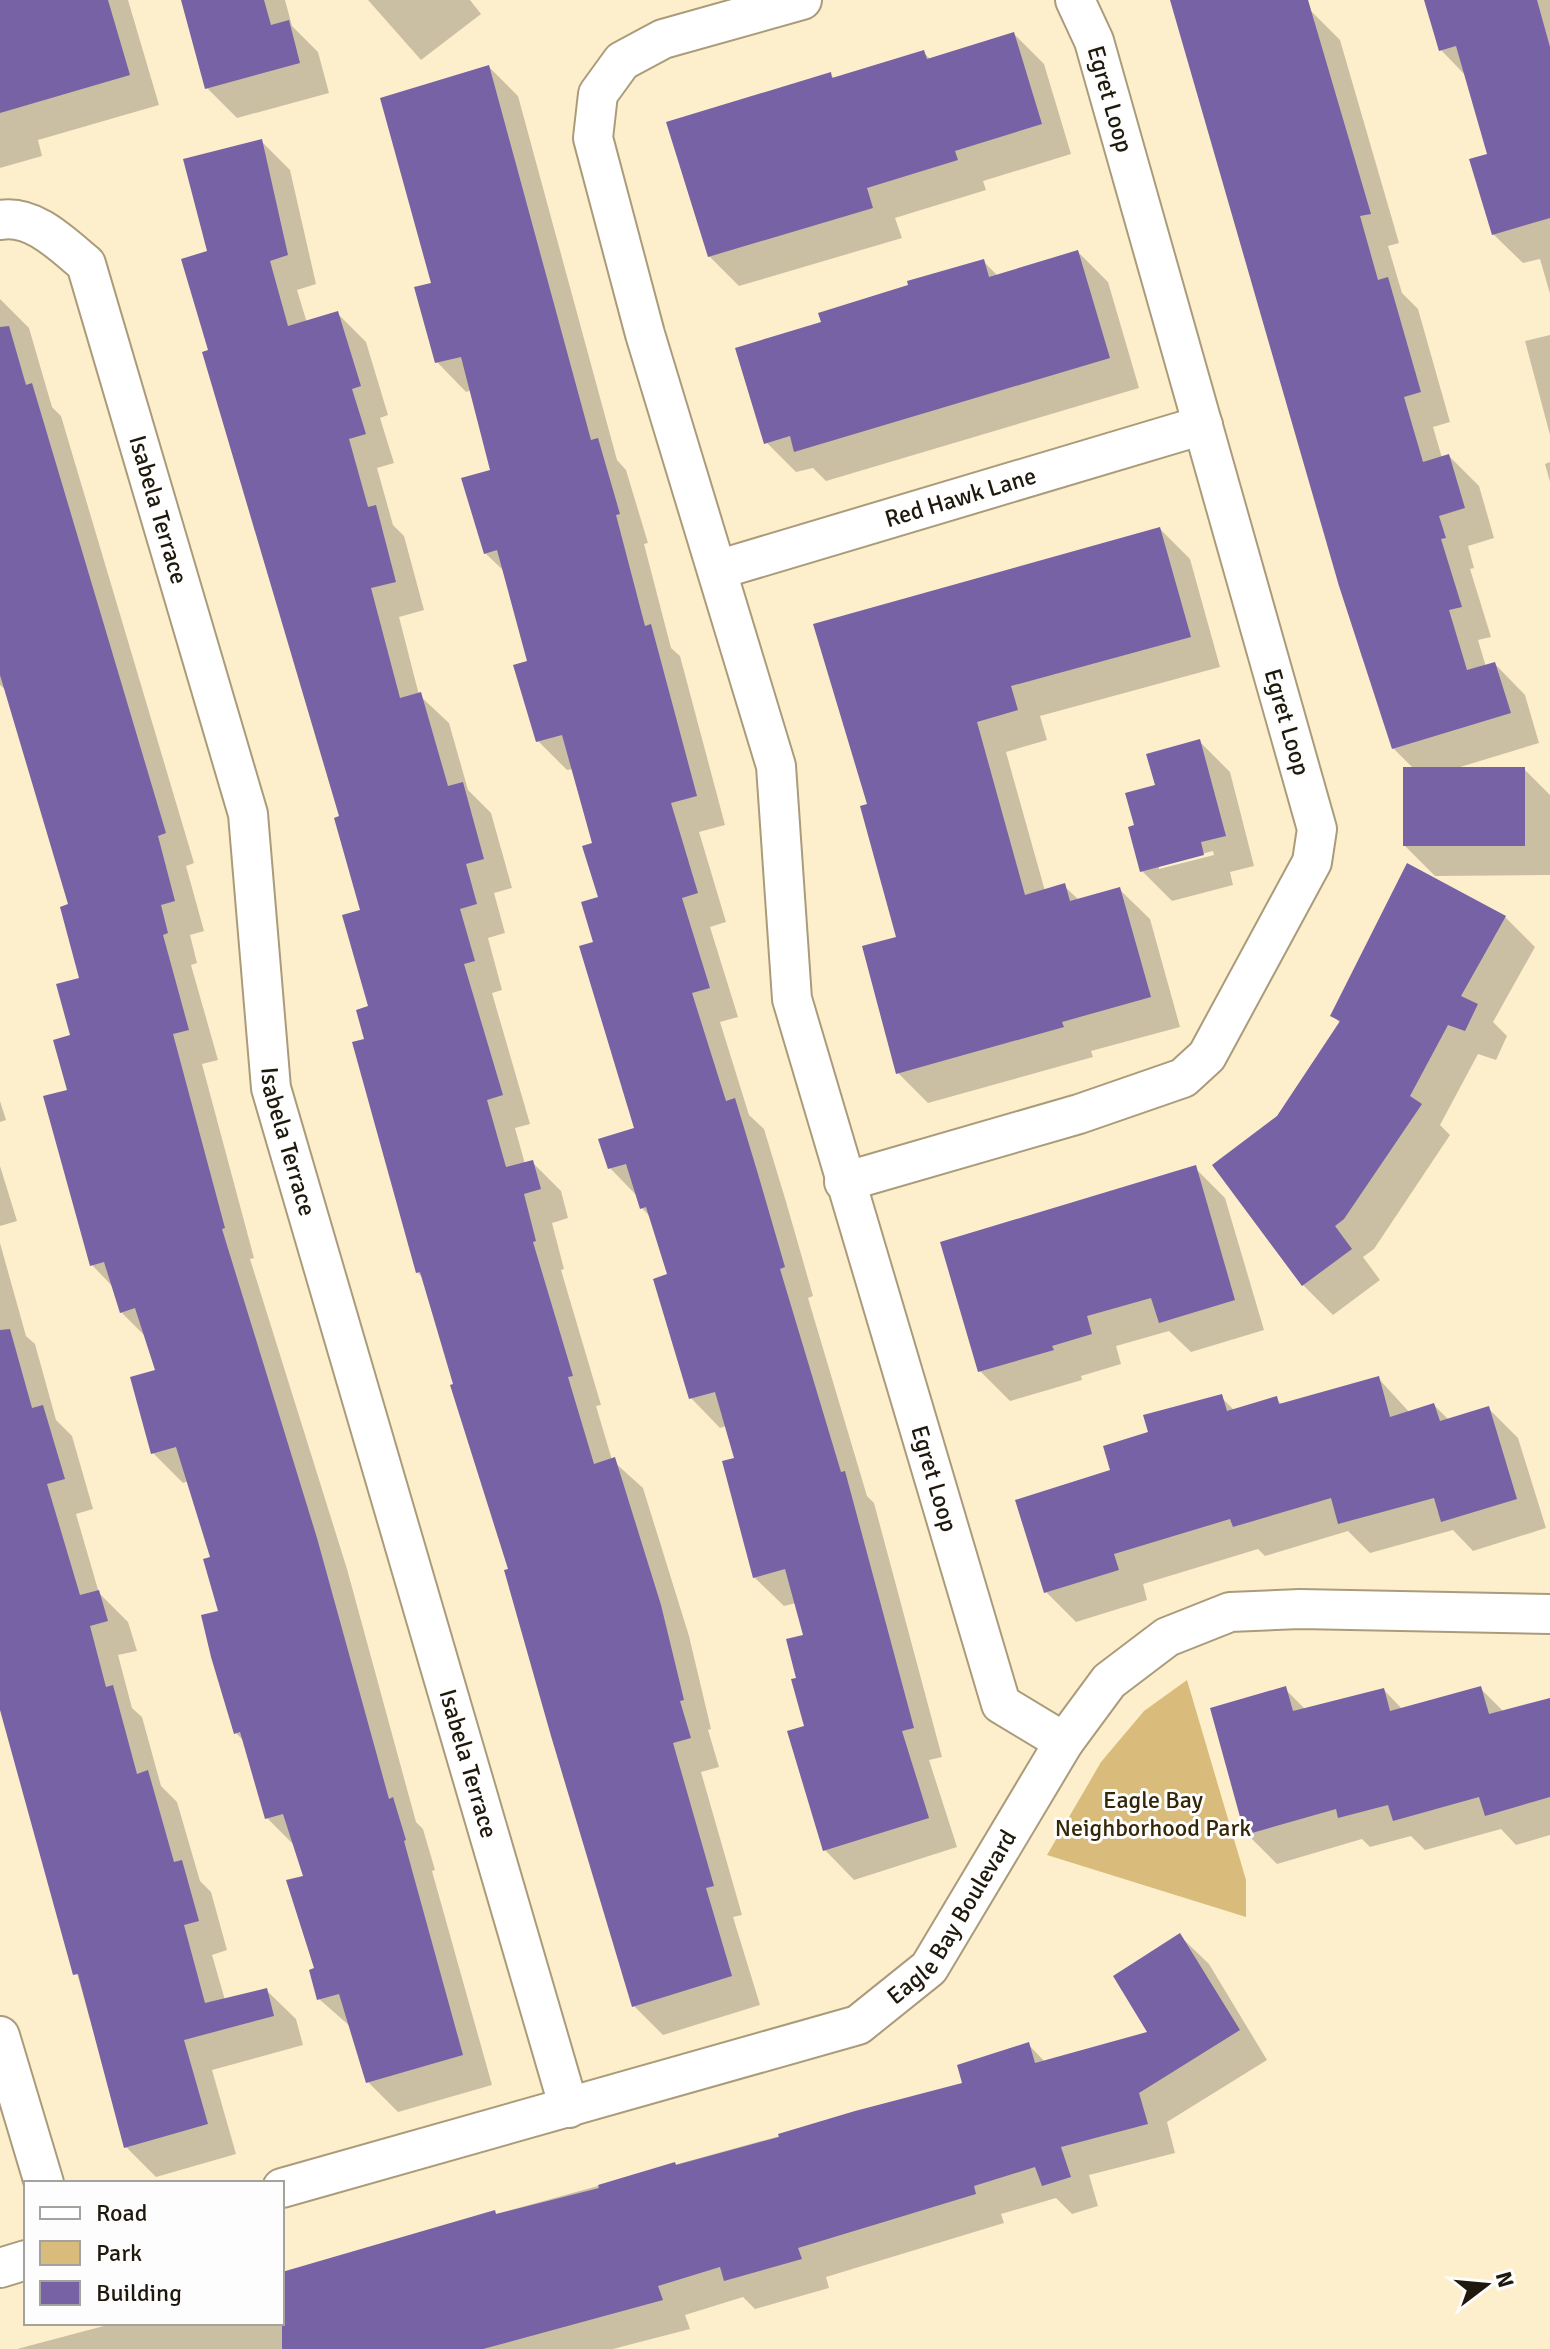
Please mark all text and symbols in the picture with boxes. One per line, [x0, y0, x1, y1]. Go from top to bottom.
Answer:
street label: Egret Loop [1080, 42, 1140, 156]
street label: Isabela Terrace [122, 432, 194, 588]
street label: Red Hawk Lane [881, 461, 1040, 534]
street label: Egret Loop [1257, 665, 1317, 779]
street label: Isabela Terrace [254, 1066, 323, 1219]
street label: Egret Loop [904, 1422, 964, 1535]
street label: Isabela Terrace [432, 1686, 504, 1841]
park label: Eagle Bay Neighborhood Park [1055, 1785, 1251, 1843]
street label: Eagle Bay Boulevard [881, 1824, 1023, 2011]
legend [24, 2181, 284, 2325]
text: Road [96, 2198, 147, 2228]
text: Park [96, 2238, 142, 2268]
north arrow [1446, 2245, 1526, 2325]
text: N [1490, 2269, 1520, 2291]
text: Building [96, 2278, 182, 2308]

